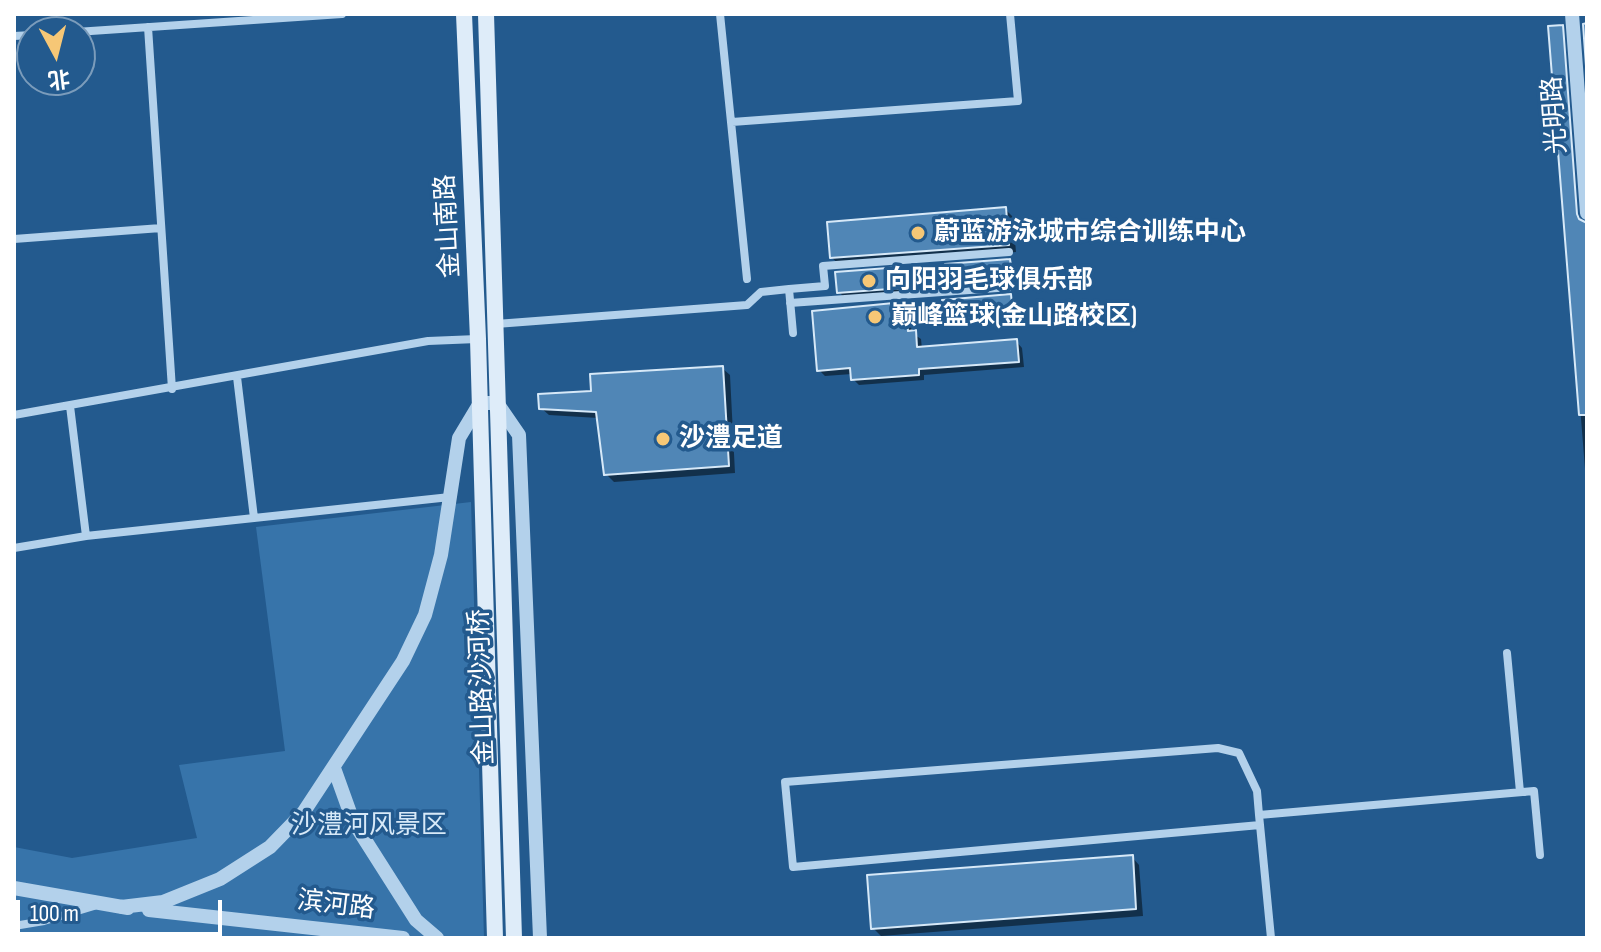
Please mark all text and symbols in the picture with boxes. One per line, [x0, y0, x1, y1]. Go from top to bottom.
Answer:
north arrow [16, 16, 96, 96]
text: 北 [46, 64, 71, 93]
street label: 光明路 [1538, 75, 1574, 155]
street label: 金山南路 [431, 173, 467, 279]
place label: 蔚蓝游泳城市综合训练中心 [934, 217, 1246, 249]
marker: 蔚蓝游泳城市综合训练中心 [909, 224, 927, 242]
place label: 向阳羽毛球俱乐部 [885, 265, 1093, 297]
marker: 向阳羽毛球俱乐部 [860, 272, 878, 290]
place label: 巅峰篮球(金山路校区) [891, 301, 1137, 333]
marker: 巅峰篮球(金山路校区) [866, 308, 884, 326]
place label: 沙澧足道 [679, 423, 783, 455]
marker: 沙澧足道 [654, 430, 672, 448]
street label: 金山路沙河桥 [465, 609, 501, 765]
park label: 沙澧河风景区 [291, 810, 447, 842]
scale bar [20, 884, 226, 934]
street label: 滨河路 [295, 886, 377, 926]
text: 100 m [30, 899, 79, 928]

